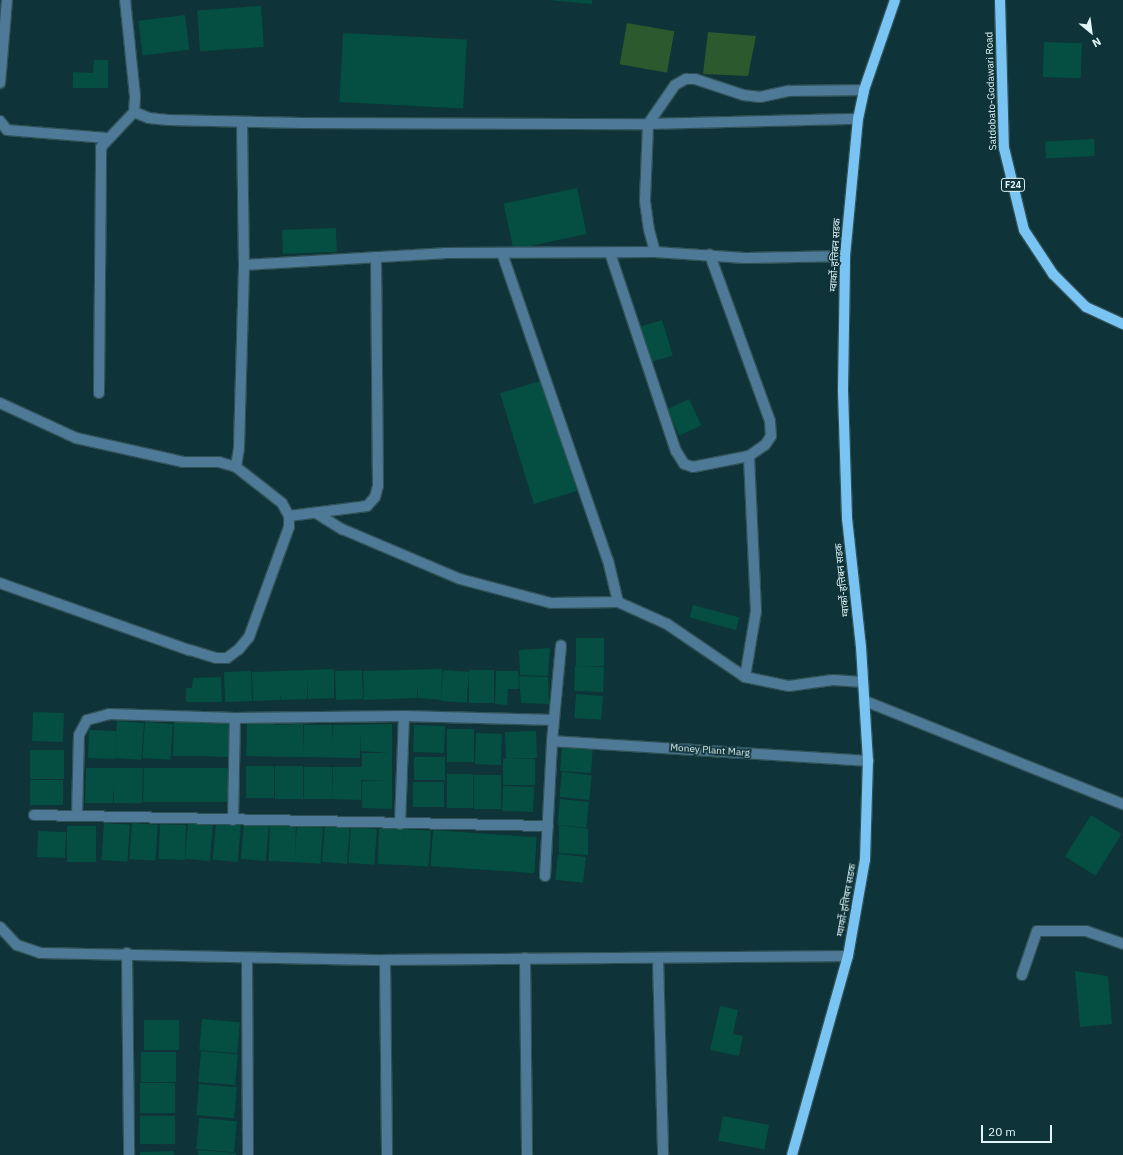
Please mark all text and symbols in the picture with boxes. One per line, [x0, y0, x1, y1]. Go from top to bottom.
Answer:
north arrow [1071, 12, 1111, 52]
street label: Satdobato-Godawari Road [983, 32, 999, 150]
text: N [1090, 34, 1104, 51]
road number: F24 [1000, 178, 1026, 192]
street label: ग्वार्को-हत्तिबन सडक [827, 218, 843, 292]
street label: ग्वार्को-हत्तिबन सडक [832, 543, 852, 617]
street label: Money Plant Marg [670, 741, 750, 759]
street label: ग्वार्को-हत्तिबन सडक [834, 863, 858, 937]
scale bar [983, 1117, 1054, 1143]
text: 20 m [988, 1124, 1016, 1139]

